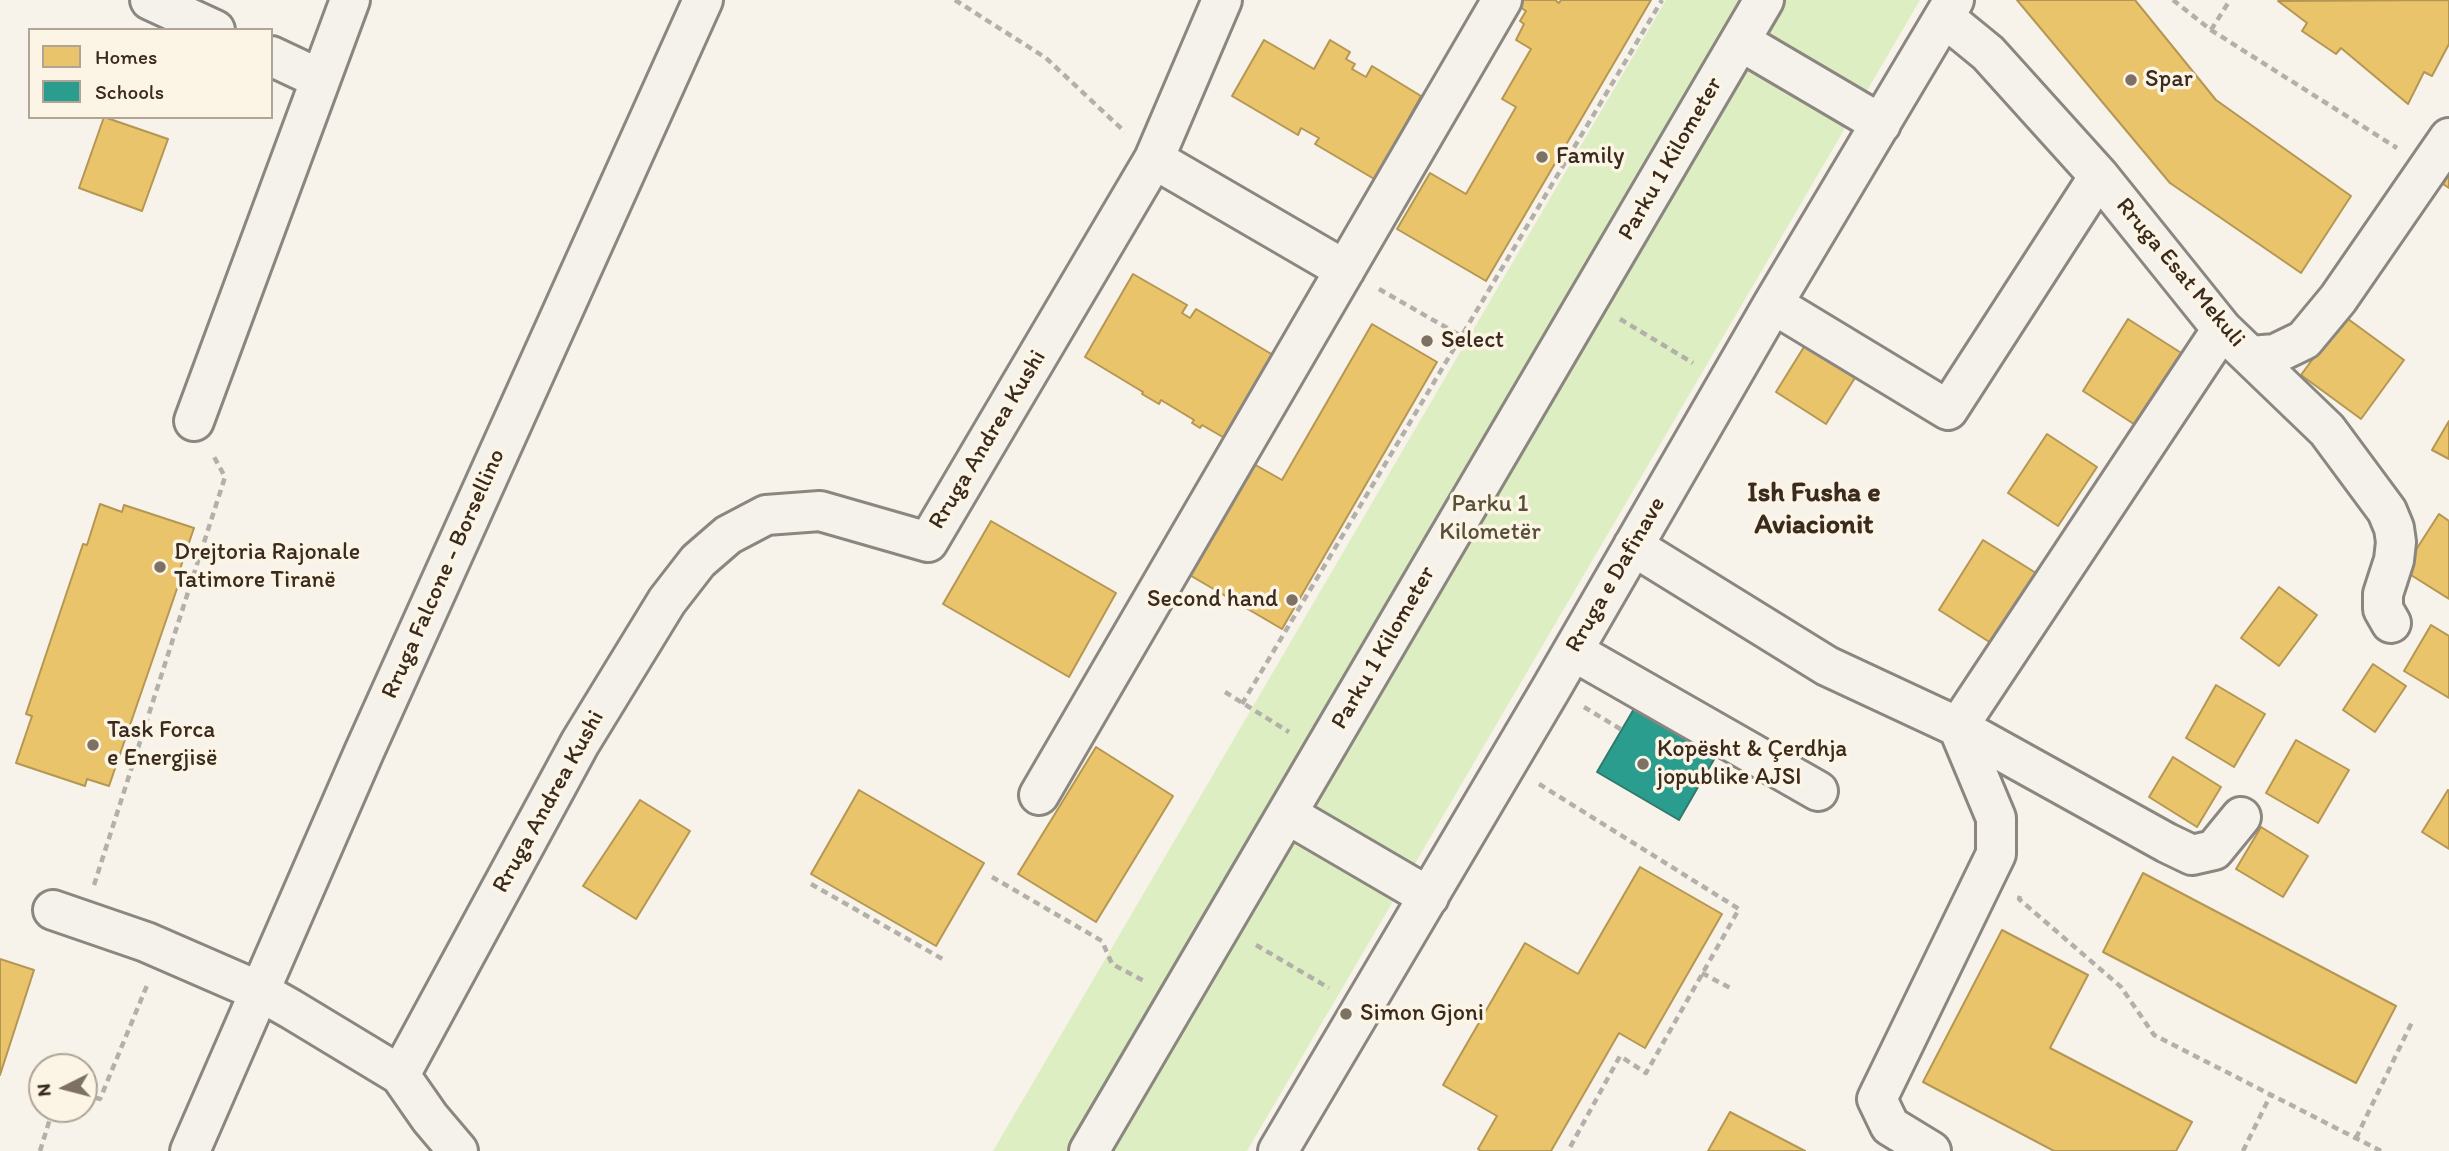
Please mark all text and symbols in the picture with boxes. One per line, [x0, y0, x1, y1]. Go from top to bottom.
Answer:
legend [28, 28, 273, 119]
text: Homes [95, 44, 157, 69]
place label: Spar [2145, 66, 2193, 94]
street label: Parku 1 Kilometer [1613, 72, 1729, 246]
marker: Spar [2123, 72, 2139, 88]
text: Schools [95, 79, 164, 104]
place label: Family [1556, 143, 1624, 171]
marker: Family [1534, 149, 1550, 165]
street label: Rruga Esat Mekuli [2109, 192, 2251, 354]
place label: Select [1441, 327, 1504, 355]
marker: Select [1419, 333, 1435, 349]
street label: Rruga Andrea Kushi [923, 345, 1053, 535]
street label: Rruga Falcone - Borsellino [376, 445, 512, 703]
district label: Ish Fusha e Aviacionit [1747, 477, 1881, 543]
park label: Parku 1 Kilometër [1439, 491, 1541, 547]
street label: Rruga e Dafinave [1560, 492, 1672, 658]
place label: Drejtoria Rajonale Tatimore Tiranë [174, 539, 360, 595]
marker: Drejtoria Rajonale Tatimore Tiranë [152, 559, 168, 575]
street label: Parku 1 Kilometer [1326, 561, 1442, 735]
place label: Second hand [1147, 586, 1278, 614]
marker: Second hand [1284, 592, 1300, 608]
street label: Rruga Andrea Kushi [487, 706, 611, 898]
place label: Task Forca e Energjisë [107, 717, 218, 773]
place label: Kopësht & Çerdhja jopublike AJSI [1657, 736, 1847, 792]
marker: Task Forca e Energjisë [85, 737, 101, 753]
marker: Kopësht & Çerdhja jopublike AJSI [1635, 756, 1651, 772]
place label: Simon Gjoni [1360, 1000, 1484, 1028]
marker: Simon Gjoni [1338, 1006, 1354, 1022]
north arrow [28, 1053, 98, 1123]
text: N [32, 1082, 56, 1098]

